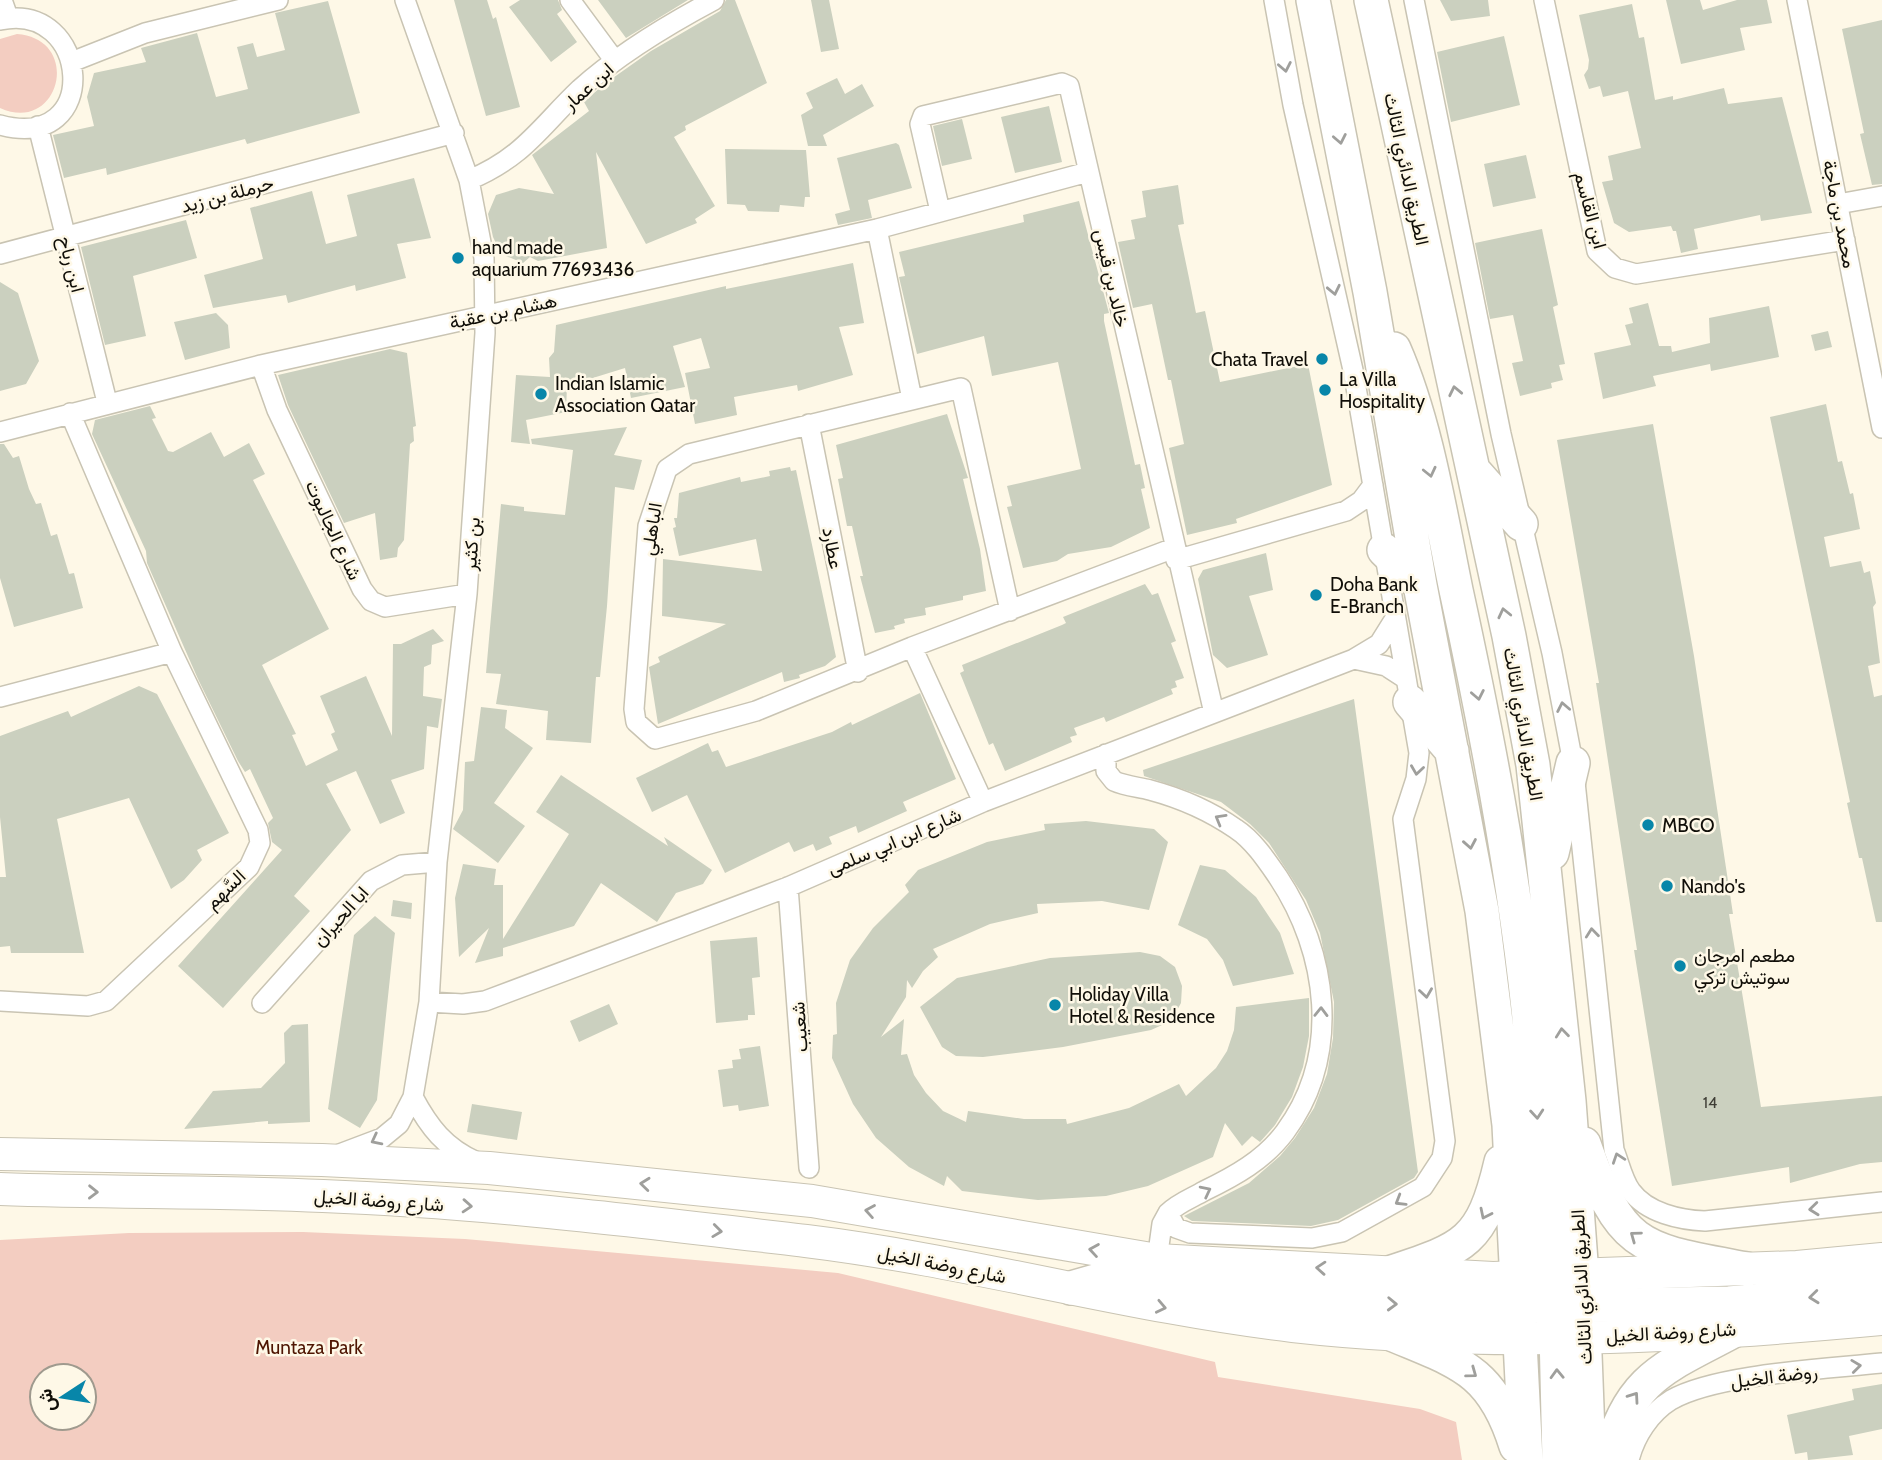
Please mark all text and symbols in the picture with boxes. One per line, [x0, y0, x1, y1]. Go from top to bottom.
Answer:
street label: ابن عمار [558, 58, 618, 116]
one-way arrow [1277, 61, 1292, 73]
street label: الطريق الدائري الثالث [1375, 91, 1434, 248]
one-way arrow [1332, 133, 1347, 145]
street label: محمد بن ماجة [1818, 158, 1861, 270]
street label: ابن القاسم [1568, 169, 1612, 252]
street label: حرملة بن زيد [178, 171, 276, 218]
street label: خالد بن قيس [1089, 227, 1134, 330]
street label: ابن رباح [52, 234, 90, 295]
place label: hand made aquarium 77693436 [472, 236, 634, 281]
marker: hand made aquarium 77693436 [450, 250, 466, 266]
one-way arrow [1325, 284, 1340, 296]
street label: هشام بن عقبة [447, 289, 559, 335]
place label: Chata Travel [1211, 348, 1309, 371]
marker: Chata Travel [1314, 351, 1330, 367]
place label: La Villa Hospitality [1339, 368, 1426, 413]
place label: Indian Islamic Association Qatar [555, 372, 695, 417]
marker: La Villa Hospitality [1317, 382, 1333, 398]
marker: Indian Islamic Association Qatar [533, 386, 549, 402]
one-way arrow [1448, 386, 1463, 398]
one-way arrow [1422, 466, 1436, 478]
street label: شارع الجالبوت [300, 477, 367, 584]
street label: الباهلي [636, 501, 671, 558]
street label: بن كثير [458, 516, 485, 573]
street label: عطارد [817, 525, 848, 571]
place label: Doha Bank E-Branch [1330, 573, 1418, 618]
marker: Doha Bank E-Branch [1308, 587, 1324, 603]
one-way arrow [1498, 608, 1513, 620]
street label: الطريق الدائري الثالث [1495, 646, 1548, 803]
one-way arrow [1470, 689, 1485, 701]
one-way arrow [1556, 701, 1571, 713]
one-way arrow [1410, 764, 1425, 775]
street label: شارع ابن ابي سلمى [824, 803, 966, 884]
one-way arrow [1214, 814, 1227, 827]
place label: MBCO [1662, 814, 1715, 837]
marker: MBCO [1640, 817, 1656, 833]
one-way arrow [1461, 838, 1476, 850]
street label: السَّهم [200, 865, 251, 915]
place label: Nando's [1681, 875, 1746, 898]
marker: Nando's [1659, 878, 1675, 894]
street label: ابا الحيران [307, 882, 373, 951]
one-way arrow [1584, 927, 1599, 938]
place label: مطعم امرجان سوتيش تركي [1694, 944, 1795, 993]
marker: مطعم امرجان سوتيش تركي [1672, 958, 1688, 974]
place label: Holiday Villa Hotel & Residence [1069, 983, 1215, 1028]
one-way arrow [1418, 987, 1433, 999]
marker: Holiday Villa Hotel & Residence [1047, 997, 1063, 1013]
street label: شعيب [786, 1001, 813, 1053]
one-way arrow [1314, 1006, 1329, 1017]
one-way arrow [1555, 1027, 1570, 1038]
house number: 14 [1703, 1093, 1717, 1112]
one-way arrow [1529, 1109, 1544, 1120]
one-way arrow [371, 1131, 383, 1145]
one-way arrow [1612, 1153, 1626, 1165]
one-way arrow [639, 1176, 650, 1191]
one-way arrow [87, 1184, 98, 1199]
street label: شارع روضة الخيل [313, 1184, 445, 1218]
one-way arrow [1199, 1185, 1211, 1199]
one-way arrow [1395, 1192, 1408, 1205]
one-way arrow [462, 1198, 473, 1213]
one-way arrow [1808, 1201, 1819, 1216]
one-way arrow [864, 1204, 876, 1219]
one-way arrow [1479, 1207, 1493, 1219]
street label: الطريق الدائري الثالث [1566, 1209, 1601, 1365]
one-way arrow [712, 1224, 723, 1239]
one-way arrow [1631, 1232, 1643, 1244]
street label: شارع روضة الخيل [876, 1241, 1008, 1289]
one-way arrow [1089, 1243, 1100, 1258]
one-way arrow [1315, 1261, 1326, 1276]
one-way arrow [1808, 1289, 1819, 1304]
one-way arrow [1387, 1296, 1398, 1311]
one-way arrow [1155, 1298, 1167, 1313]
street label: شارع روضة الخيل [1605, 1318, 1737, 1348]
park label: Muntaza Park [255, 1336, 363, 1359]
one-way arrow [1850, 1358, 1862, 1373]
street label: روضة الخيل [1729, 1360, 1819, 1393]
north arrow [28, 1362, 98, 1432]
one-way arrow [1465, 1365, 1477, 1377]
one-way arrow [1549, 1368, 1564, 1379]
text: ش [33, 1387, 60, 1414]
one-way arrow [1625, 1392, 1638, 1405]

